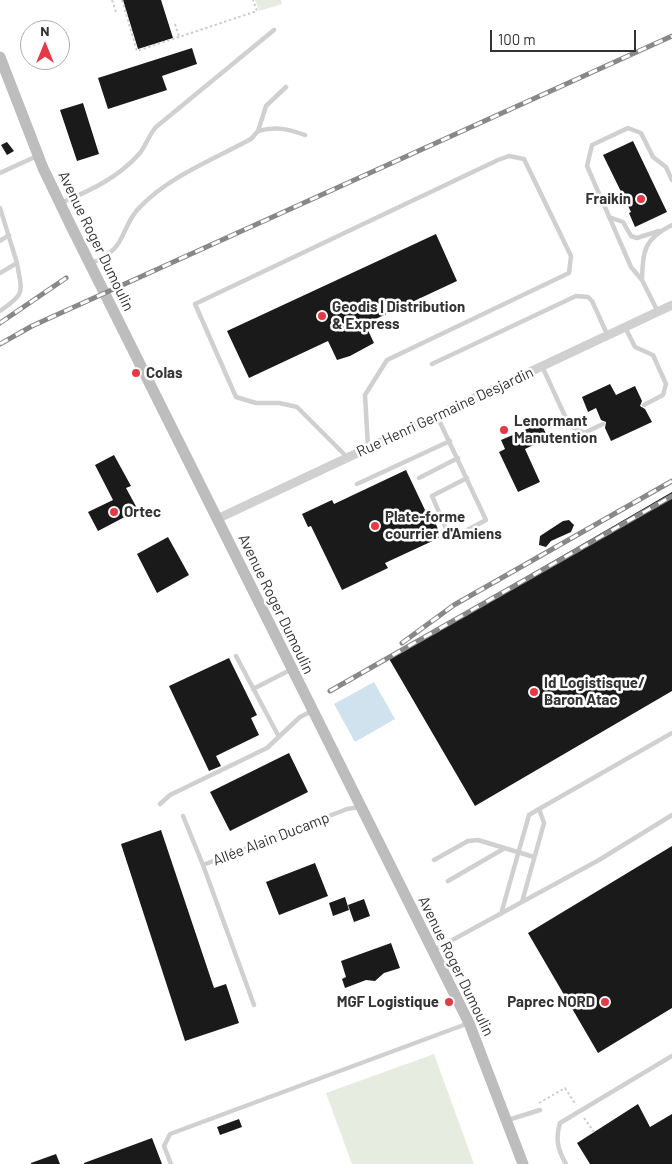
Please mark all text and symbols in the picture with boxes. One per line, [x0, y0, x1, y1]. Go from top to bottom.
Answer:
north arrow [20, 20, 70, 70]
scale bar [492, 20, 638, 52]
text: N [40, 22, 50, 39]
text: 100 m [498, 30, 536, 48]
street label: Avenue Roger Dumoulin [54, 168, 138, 314]
place label: Fraikin [586, 190, 631, 208]
marker: Fraikin [635, 193, 647, 205]
place label: Geodis | Distribution & Express [332, 298, 465, 333]
marker: Geodis | Distribution & Express [316, 310, 328, 322]
street label: Rue Henri Germaine Desjardin [354, 363, 536, 461]
place label: Colas [146, 364, 183, 382]
marker: Colas [130, 367, 142, 379]
place label: Lenormant Manutention [514, 412, 597, 447]
marker: Lenormant Manutention [498, 424, 510, 436]
place label: Ortec [124, 503, 161, 521]
marker: Ortec [108, 506, 120, 518]
place label: Plate-forme courrier d'Amiens [385, 508, 502, 543]
marker: Plate-forme courrier d'Amiens [369, 520, 381, 532]
street label: Avenue Roger Dumoulin [234, 531, 318, 677]
place label: Id Logistisque/ Baron Atac [544, 674, 645, 709]
marker: Id Logistisque/ Baron Atac [528, 686, 540, 698]
street label: Allée Alain Ducamp [210, 808, 332, 870]
street label: Avenue Roger Dumoulin [414, 893, 498, 1039]
place label: MGF Logistique [337, 993, 439, 1011]
place label: Paprec NORD [507, 993, 595, 1011]
marker: MGF Logistique [443, 996, 455, 1008]
marker: Paprec NORD [599, 996, 611, 1008]

